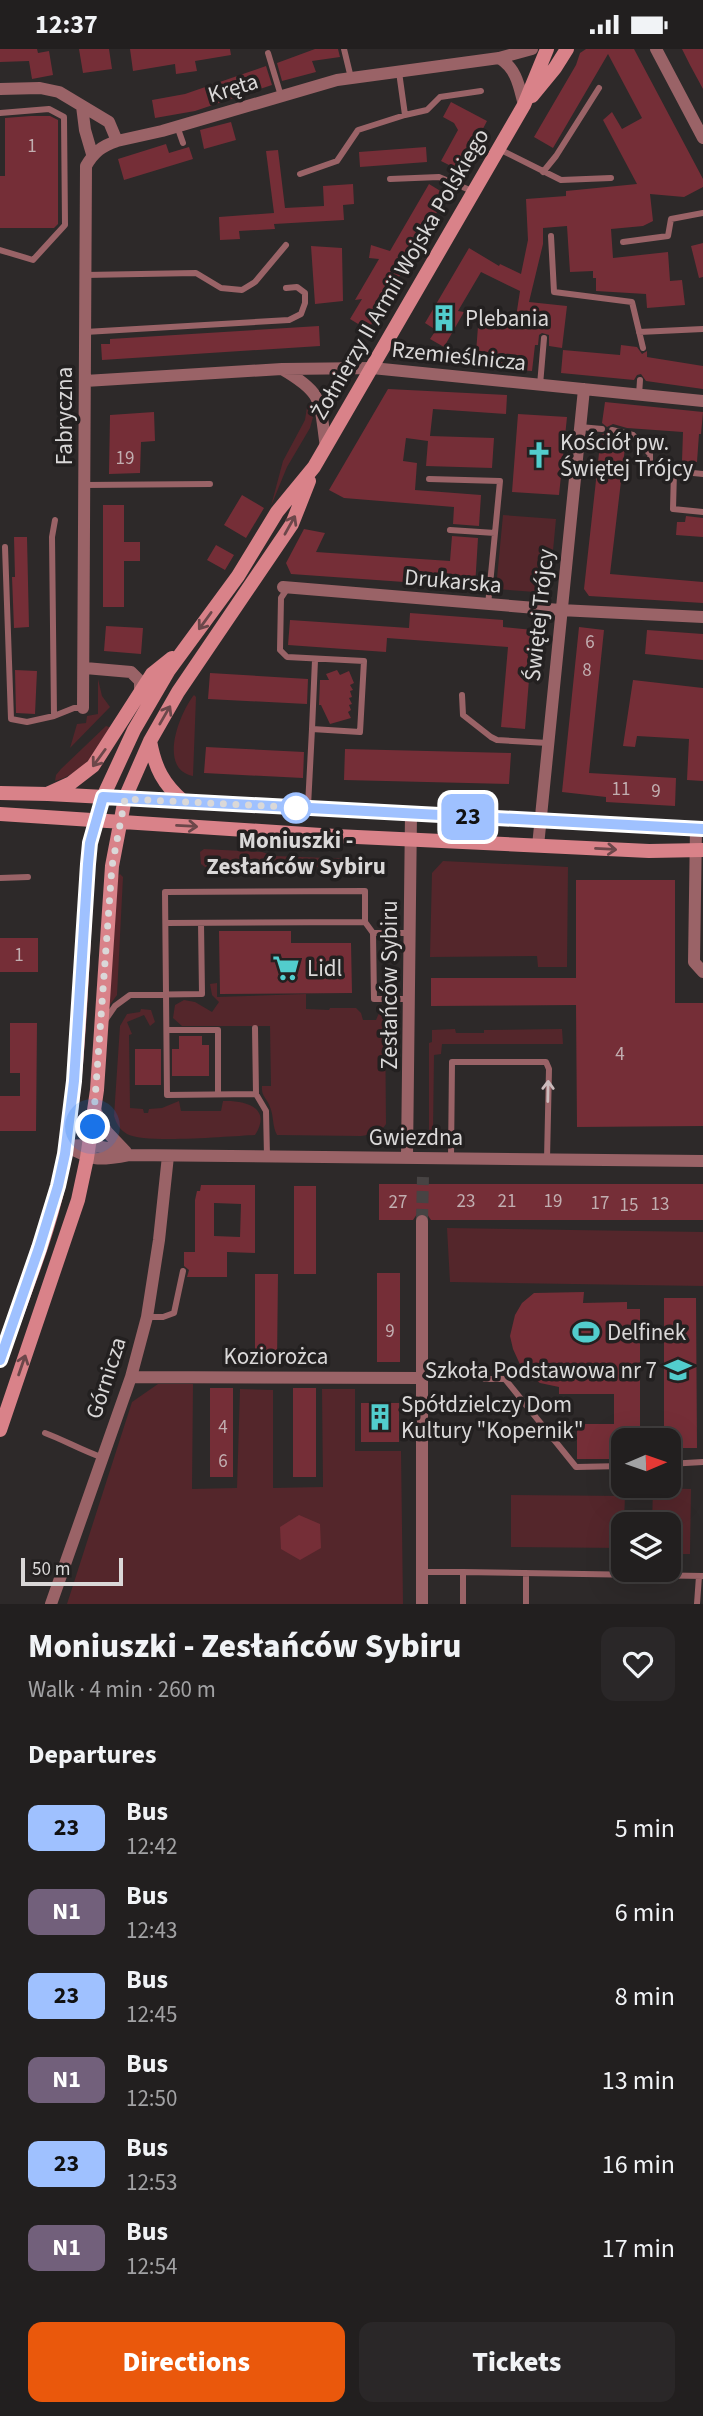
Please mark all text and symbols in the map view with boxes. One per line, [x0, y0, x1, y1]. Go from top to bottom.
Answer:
text: 12:37 [35, 6, 98, 43]
street label: Kręta [204, 65, 262, 111]
street label: Żołnierzy II Armii Wojska Polskiego [303, 122, 497, 426]
house number: 1 [27, 133, 37, 160]
place label: Plebania [465, 302, 549, 335]
building icon: Plebania [429, 303, 459, 333]
street label: Rzemieślnicza [390, 333, 528, 379]
street label: Fabryczna [48, 367, 81, 465]
place label: Kościół pw. Świętej Trójcy [560, 426, 694, 485]
church icon: Kościół pw. Świętej Trójcy [524, 440, 554, 470]
house number: 19 [116, 445, 134, 472]
one-way arrow [283, 516, 297, 536]
street label: Świętej Trójcy [516, 547, 562, 683]
street label: Drukarska [403, 560, 503, 602]
one-way arrow [198, 611, 213, 630]
house number: 6 [585, 629, 595, 656]
house number: 8 [582, 657, 592, 684]
one-way arrow [158, 705, 172, 725]
one-way arrow [91, 748, 106, 767]
house number: 11 [612, 776, 630, 803]
house number: 9 [651, 778, 661, 805]
marker: Moniuszki - Zesłańców Sybiru [281, 793, 311, 823]
line badge: 23 [436, 794, 500, 840]
text: 23 [455, 799, 481, 834]
one-way arrow [175, 820, 198, 833]
place label: Moniuszki - Zesłańców Sybiru [206, 824, 386, 883]
one-way arrow [594, 842, 617, 855]
street label: Zesłańców Sybiru [373, 900, 406, 1070]
house number: 1 [14, 942, 24, 969]
place label: Lidl [307, 952, 342, 985]
supermarket icon: Lidl [271, 953, 301, 983]
house number: 4 [615, 1041, 625, 1068]
one-way arrow [542, 1080, 555, 1103]
your location [75, 1109, 110, 1144]
street label: Gwiezdna [369, 1121, 463, 1154]
house number: 23 [457, 1188, 475, 1215]
house number: 21 [498, 1188, 516, 1215]
house number: 19 [544, 1188, 562, 1215]
house number: 27 [389, 1189, 407, 1216]
house number: 17 [591, 1190, 609, 1217]
house number: 13 [651, 1191, 669, 1218]
house number: 15 [620, 1192, 638, 1219]
place label: Delfinek [607, 1316, 687, 1349]
sports icon: Delfinek [571, 1317, 601, 1347]
house number: 9 [385, 1318, 395, 1345]
street label: Górnicza [77, 1333, 135, 1423]
street label: Koziorożca [224, 1340, 328, 1373]
place label: Szkoła Podstawowa nr 7 [425, 1354, 657, 1387]
one-way arrow [17, 1355, 29, 1377]
school or university icon: Szkoła Podstawowa nr 7 [663, 1355, 693, 1385]
place label: Spółdzielczy Dom Kultury "Kopernik" [401, 1388, 584, 1447]
building icon: Spółdzielczy Dom Kultury "Kopernik" [365, 1402, 395, 1432]
house number: 4 [218, 1414, 228, 1441]
north arrow [611, 1428, 681, 1498]
map controls [611, 1428, 681, 1582]
house number: 6 [218, 1448, 228, 1475]
button: layers [611, 1512, 681, 1582]
scale bar [21, 1555, 122, 1587]
text: 50 m [32, 1556, 70, 1583]
text: Moniuszki - Zesłańców Sybiru [28, 1623, 461, 1670]
button: heart [601, 1627, 675, 1701]
text: Walk · 4 min · 260 m [28, 1673, 216, 1706]
text: Departures [28, 1736, 156, 1773]
text: Bus [126, 1793, 168, 1830]
text: 23 [54, 1810, 79, 1845]
text: 5 min [615, 1810, 675, 1847]
text: 12:42 [126, 1830, 177, 1863]
text: Bus [126, 1877, 168, 1914]
text: N1 [52, 1894, 81, 1929]
text: 6 min [615, 1894, 675, 1931]
text: 12:43 [126, 1914, 177, 1947]
text: Bus [126, 1961, 168, 1998]
text: 23 [54, 1978, 79, 2013]
text: 8 min [615, 1978, 675, 2015]
text: 12:45 [126, 1998, 177, 2031]
text: Bus [126, 2045, 168, 2082]
text: N1 [52, 2062, 81, 2097]
text: 13 min [602, 2062, 675, 2099]
text: 12:50 [126, 2082, 177, 2115]
text: Bus [126, 2129, 168, 2166]
text: 23 [54, 2146, 79, 2181]
text: 16 min [602, 2146, 675, 2183]
text: 12:53 [126, 2166, 177, 2199]
text: Bus [126, 2213, 168, 2250]
text: N1 [52, 2230, 81, 2265]
text: 17 min [602, 2230, 675, 2267]
text: 12:54 [126, 2250, 177, 2283]
button: Directions [28, 2322, 345, 2402]
button: Tickets [359, 2322, 675, 2402]

